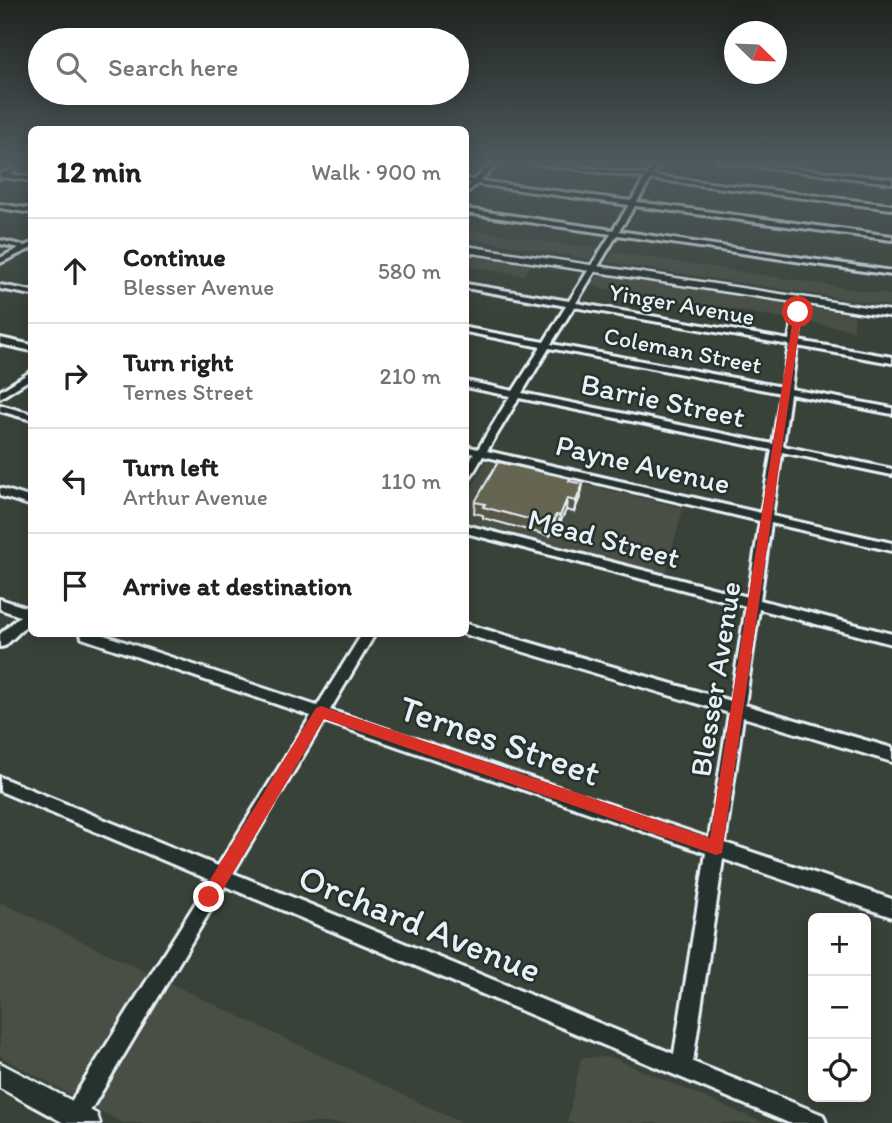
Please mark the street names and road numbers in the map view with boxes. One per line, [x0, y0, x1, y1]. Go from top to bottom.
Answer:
street label: Yinger Avenue [607, 277, 757, 331]
street label: Coleman Street [602, 320, 764, 380]
street label: Barrie Street [578, 365, 748, 435]
street label: Payne Avenue [552, 426, 734, 502]
street label: Mead Street [524, 500, 684, 576]
street label: Blesser Avenue [681, 579, 749, 779]
street label: Ternes Street [394, 685, 606, 795]
street label: Orchard Avenue [292, 854, 548, 992]

